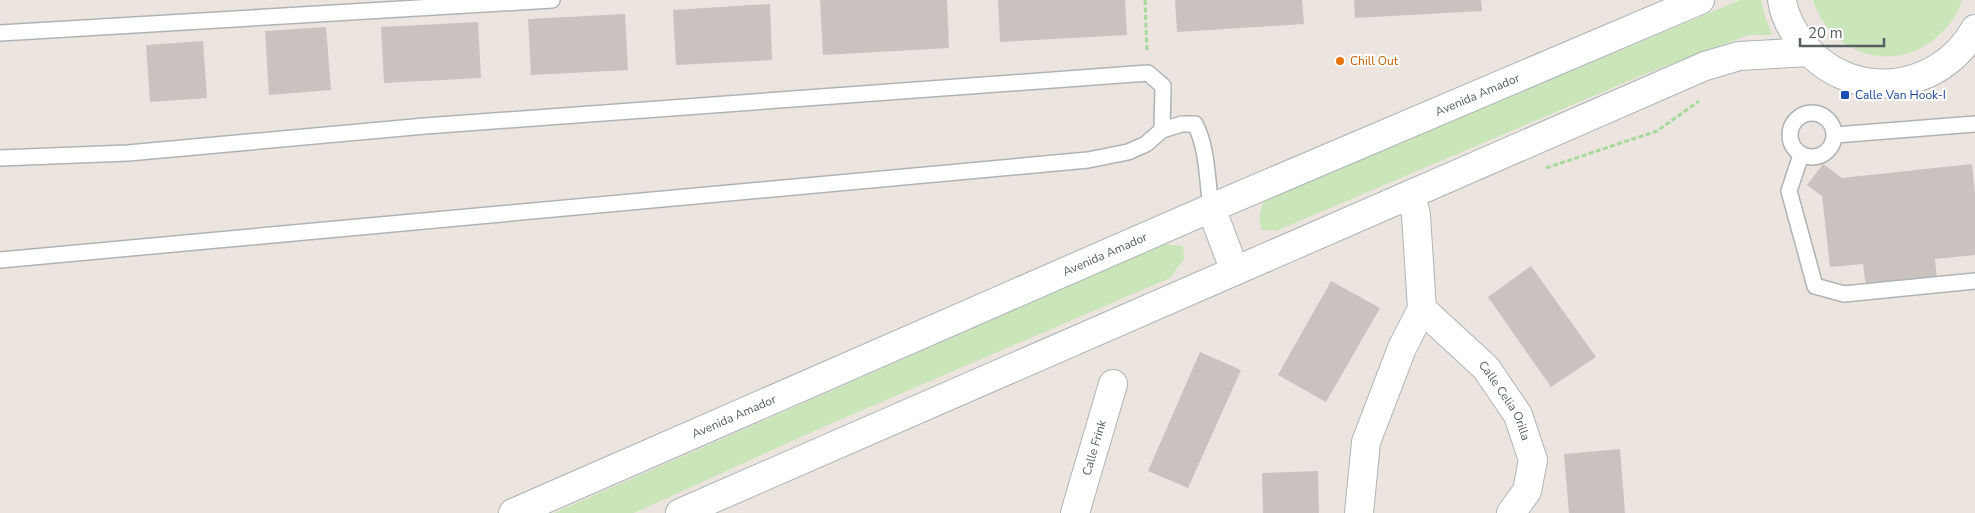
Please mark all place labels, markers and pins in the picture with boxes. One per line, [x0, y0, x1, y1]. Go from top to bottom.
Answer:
place label: Chill Out [1350, 53, 1399, 69]
marker: Chill Out [1334, 55, 1346, 67]
place label: Calle Van Hook-I [1855, 87, 1946, 103]
marker: Calle Van Hook-I [1839, 89, 1851, 101]

